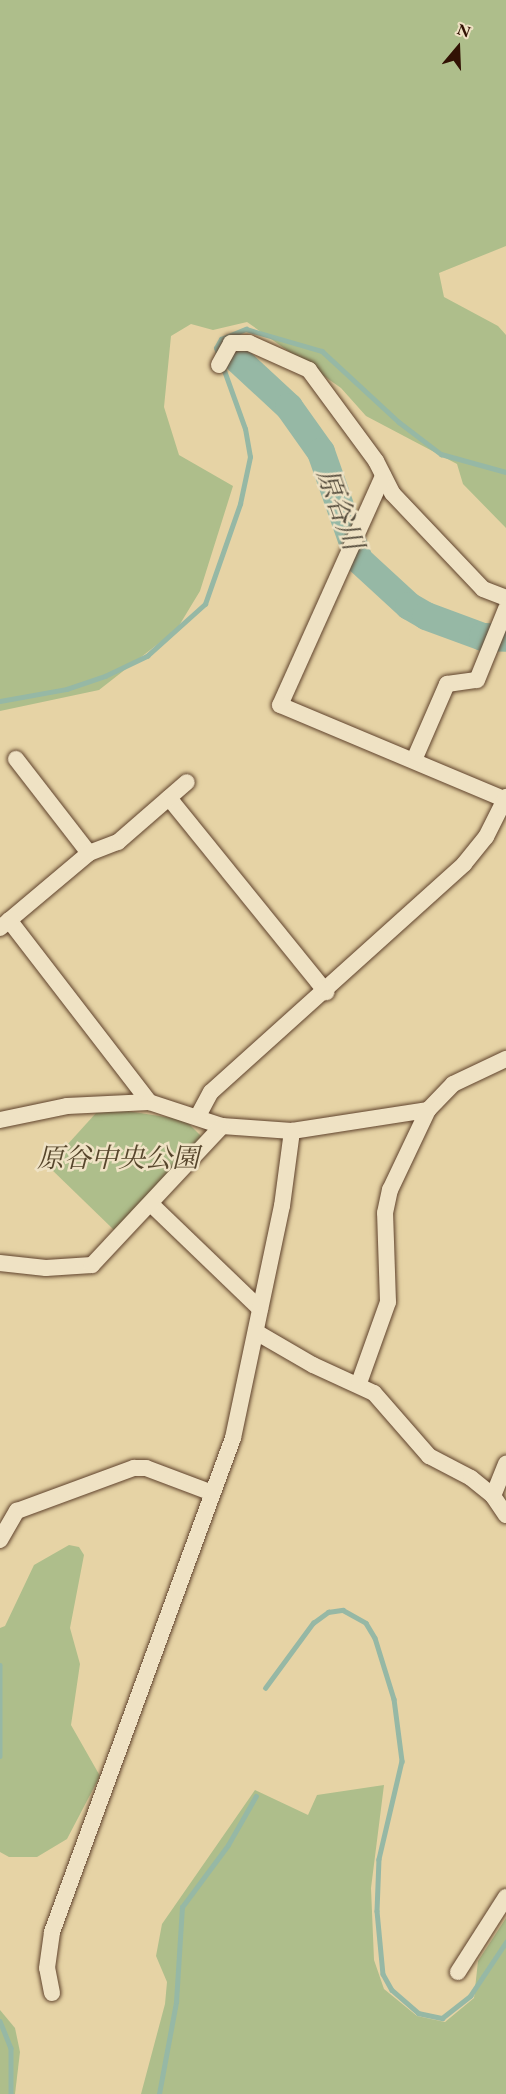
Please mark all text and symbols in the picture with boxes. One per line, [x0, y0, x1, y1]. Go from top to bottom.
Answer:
north arrow [428, 18, 488, 78]
text: N [454, 18, 474, 43]
water label: 原谷川 [311, 464, 371, 554]
park label: 原谷中央公園 [37, 1142, 199, 1174]

